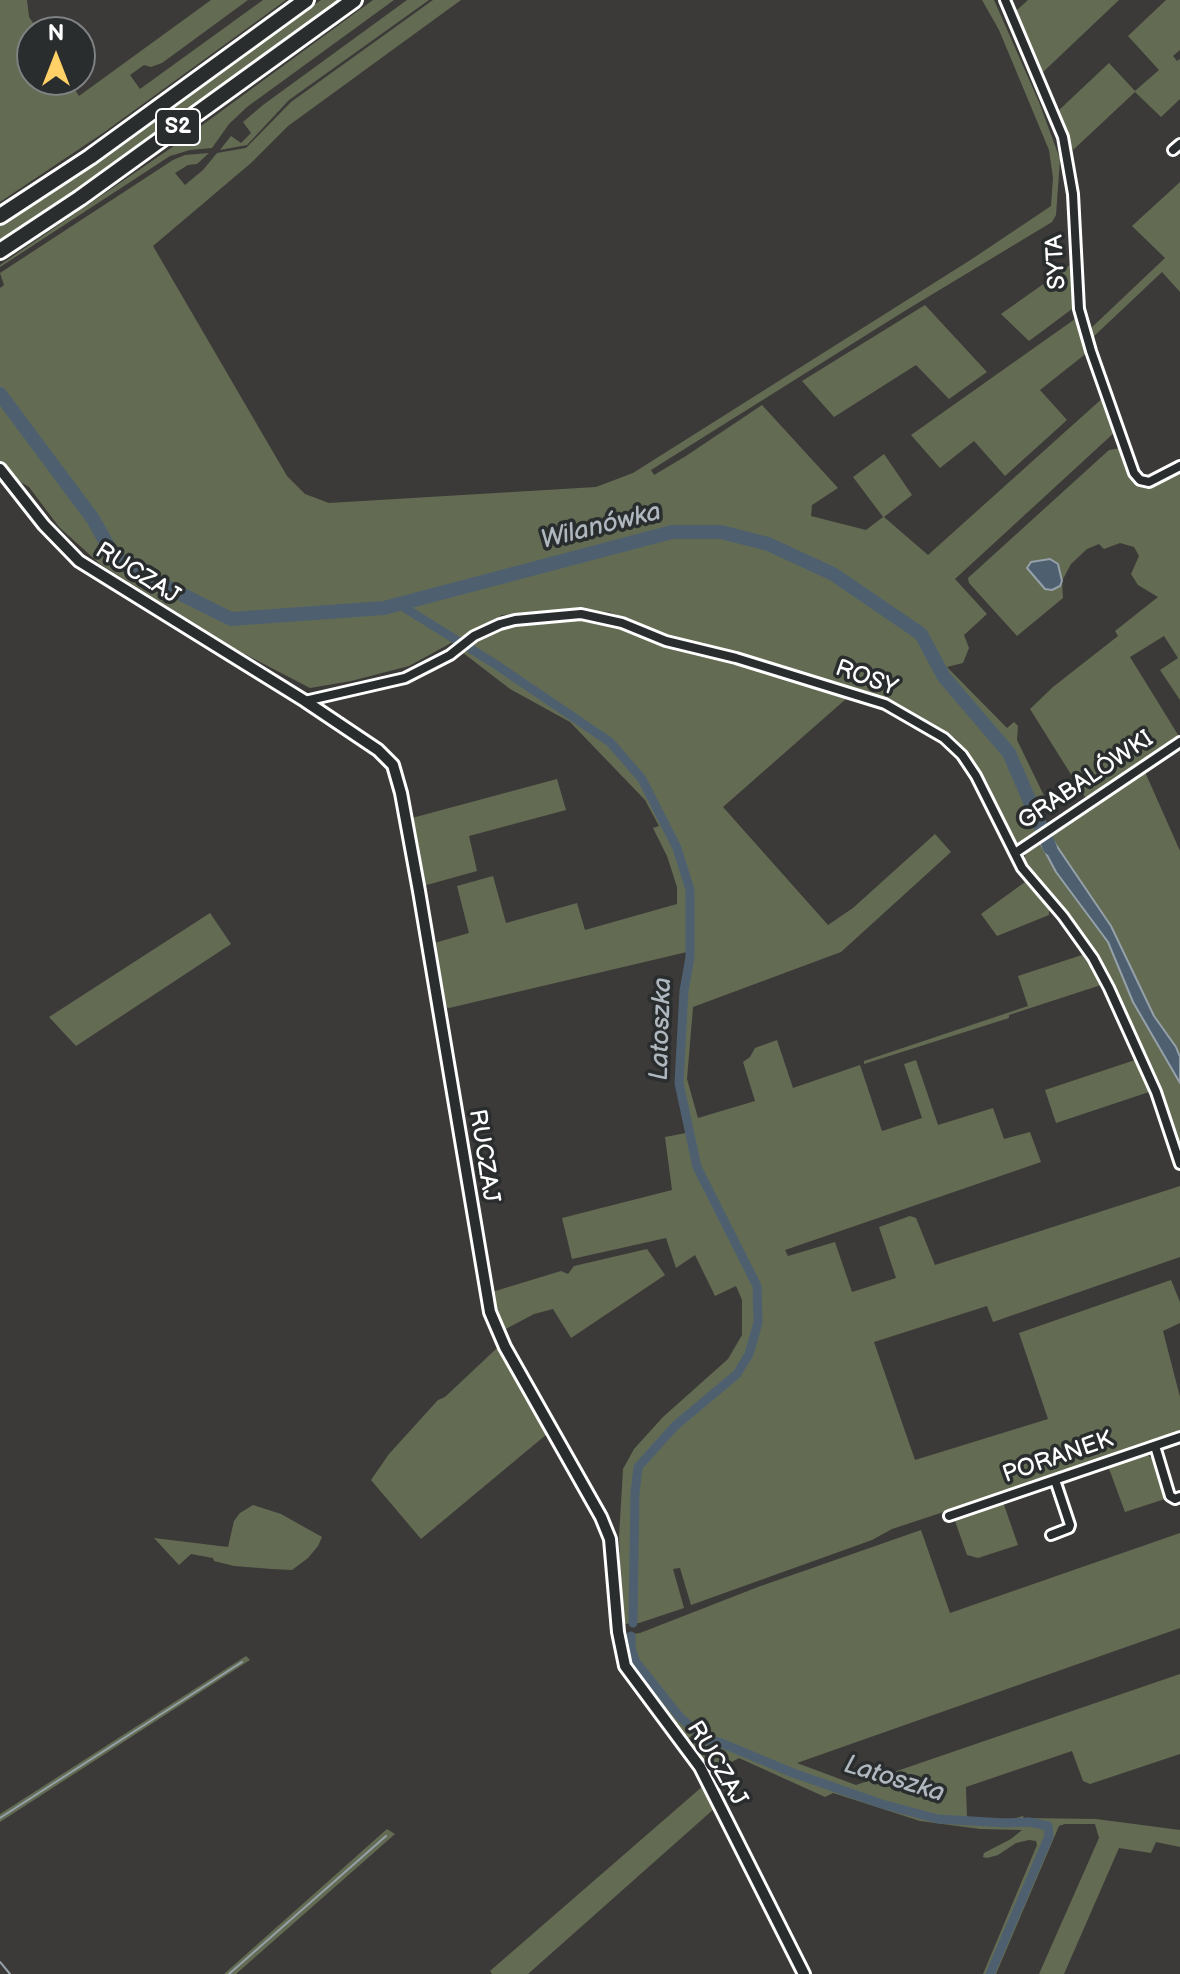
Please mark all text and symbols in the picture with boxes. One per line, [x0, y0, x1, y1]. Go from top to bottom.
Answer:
north arrow [16, 16, 96, 96]
text: N [48, 20, 64, 47]
road number: S2 [156, 109, 200, 145]
street label: SYTA [1041, 234, 1073, 290]
water label: Wilanówka [538, 497, 664, 557]
street label: RUCZAJ [89, 537, 185, 611]
street label: ROSY [831, 655, 901, 703]
street label: GRABALÓWKI [1013, 725, 1159, 837]
water label: Latoszka [645, 977, 679, 1081]
street label: RUCZAJ [461, 1107, 505, 1205]
street label: PORANEK [999, 1426, 1117, 1490]
street label: RUCZAJ [679, 1716, 753, 1812]
water label: Latoszka [840, 1750, 948, 1810]

